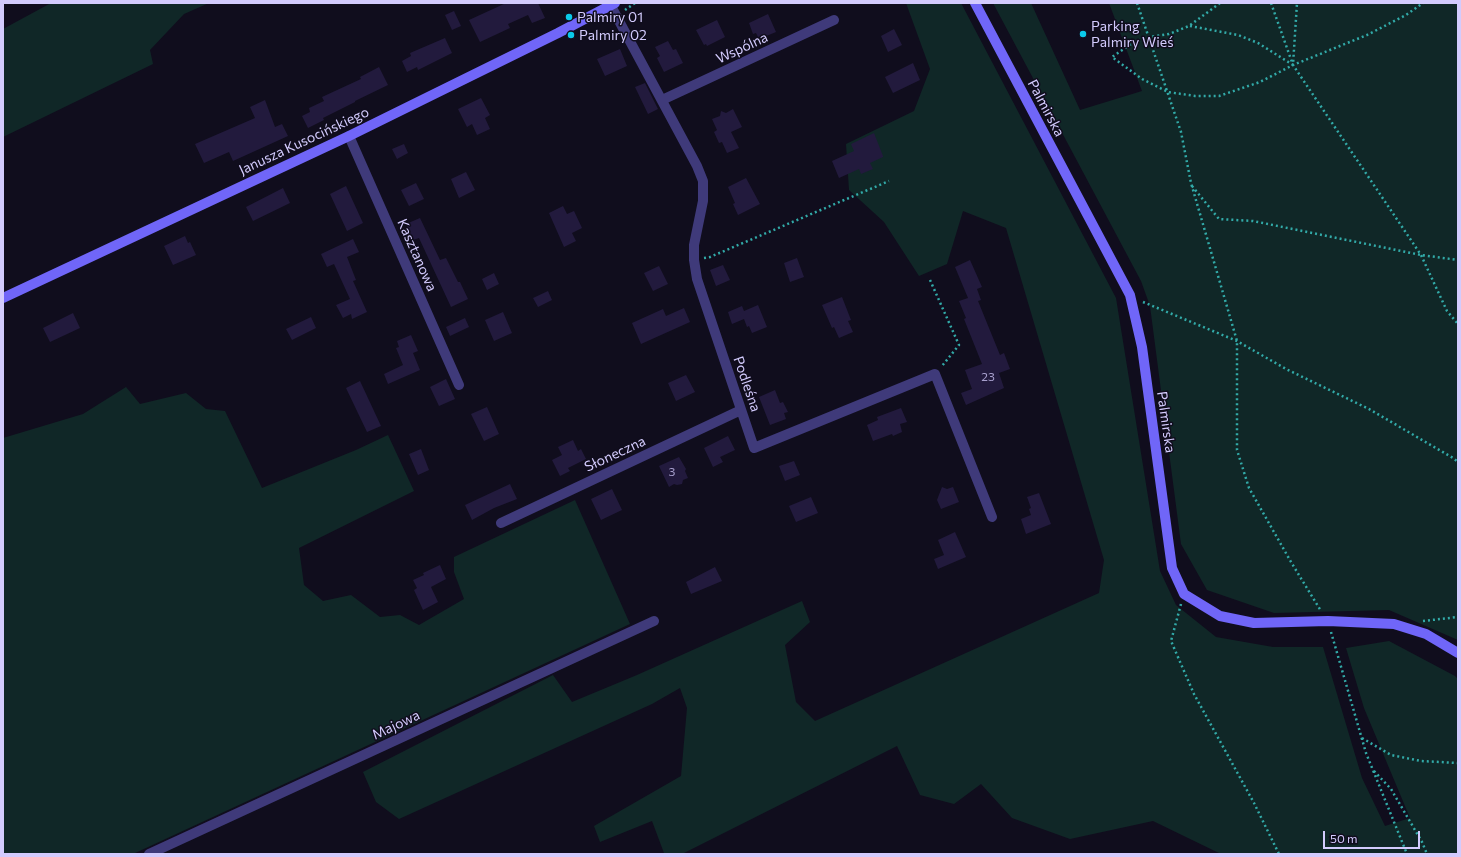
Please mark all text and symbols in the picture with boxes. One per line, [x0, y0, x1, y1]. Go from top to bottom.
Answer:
place label: Palmiry 01 [577, 9, 643, 25]
marker: Palmiry 01 [564, 12, 574, 22]
place label: Parking Palmiry Wieś [1091, 18, 1174, 50]
place label: Palmiry 02 [579, 27, 647, 43]
street label: Wspólna [713, 29, 771, 67]
marker: Parking Palmiry Wieś [1078, 29, 1088, 39]
marker: Palmiry 02 [566, 30, 576, 40]
street label: Palmirska [1024, 77, 1068, 139]
street label: Janusza Kusocińskiego [236, 103, 372, 179]
street label: Kasztanowa [394, 216, 440, 294]
street label: Podleśna [730, 354, 764, 414]
house number: 23 [981, 370, 995, 384]
street label: Palmirska [1153, 390, 1179, 454]
street label: Słoneczna [582, 433, 648, 475]
house number: 3 [669, 465, 675, 479]
street label: Majowa [369, 707, 423, 743]
scale bar [1325, 823, 1422, 849]
text: 50 m [1330, 831, 1358, 845]

